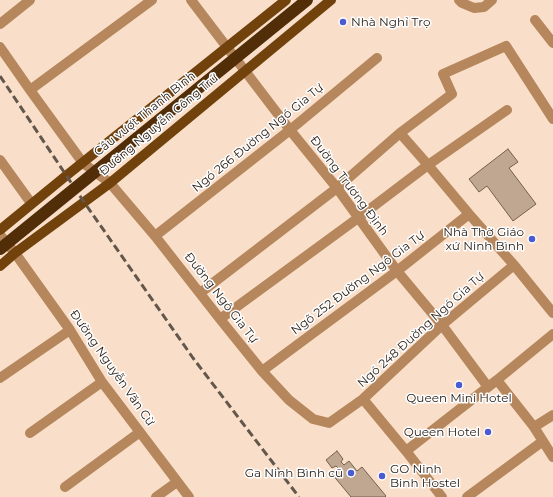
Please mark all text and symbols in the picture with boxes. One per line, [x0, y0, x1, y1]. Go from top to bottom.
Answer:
place label: Nhà Nghỉ Trọ [351, 15, 430, 29]
marker: Nhà Nghỉ Trọ [338, 17, 348, 27]
street label: Cầu vượt Thanh Bình [91, 69, 199, 159]
street label: Đường Nguyễn Công Trứ [97, 71, 221, 179]
street label: Ngó 266 Đuờng Ngó Gia Tự [190, 81, 326, 195]
street label: Đuờng Trương Định [307, 133, 391, 239]
place label: Nhà Thờ Giáo xứ Ninh Bình [443, 225, 524, 253]
street label: Ngõ 252 Đường Ngô Gia Tự [288, 228, 428, 338]
marker: Nhà Thờ Giáo xứ Ninh Bình [527, 234, 537, 244]
street label: Đường Ngô Gia Tự [181, 250, 261, 346]
street label: Ngó 248 Đuờng Ngó Gia Tự [355, 269, 487, 391]
street label: Đường Nguyễn Văn Cừ [66, 307, 158, 429]
marker: Queen Mini Hotel [454, 380, 464, 390]
place label: Queen Mini Hotel [406, 391, 512, 405]
place label: Queen Hotel [404, 425, 480, 439]
marker: Queen Hotel [483, 427, 493, 437]
place label: GO Ninh Binh Hostel [390, 462, 460, 490]
place label: Ga Ninh Bình cũ [245, 466, 343, 480]
marker: Ga Ninh Bình cũ [346, 468, 356, 478]
marker: GO Ninh Binh Hostel [377, 471, 387, 481]

